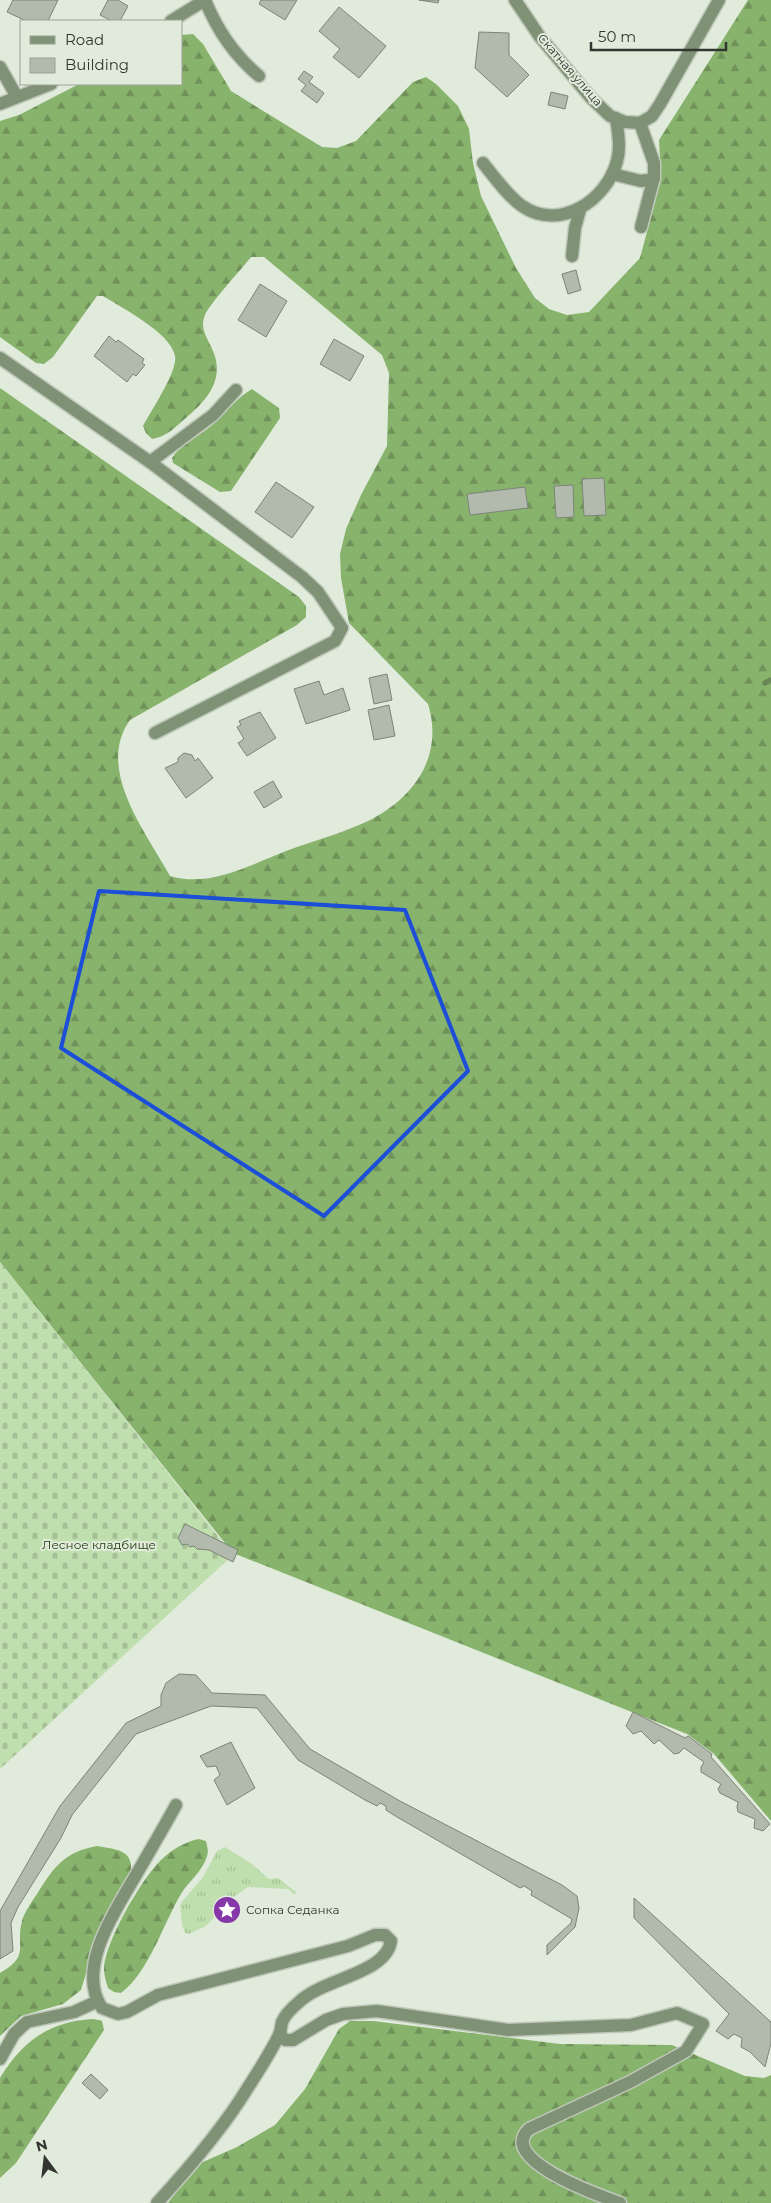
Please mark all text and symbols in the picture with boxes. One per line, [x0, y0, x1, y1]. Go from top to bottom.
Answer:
legend [20, 20, 182, 85]
scale bar [591, 20, 726, 52]
text: 50 m [598, 27, 636, 46]
text: Road [65, 30, 104, 49]
street label: Скатная улица [535, 30, 606, 109]
text: Building [65, 55, 129, 74]
park label: Лесное кладбище [42, 1537, 156, 1552]
place icon: Сопка Седанка [212, 1895, 242, 1925]
place label: Сопка Седанка [246, 1902, 339, 1917]
north arrow [20, 2133, 70, 2183]
text: N [34, 2135, 49, 2156]

